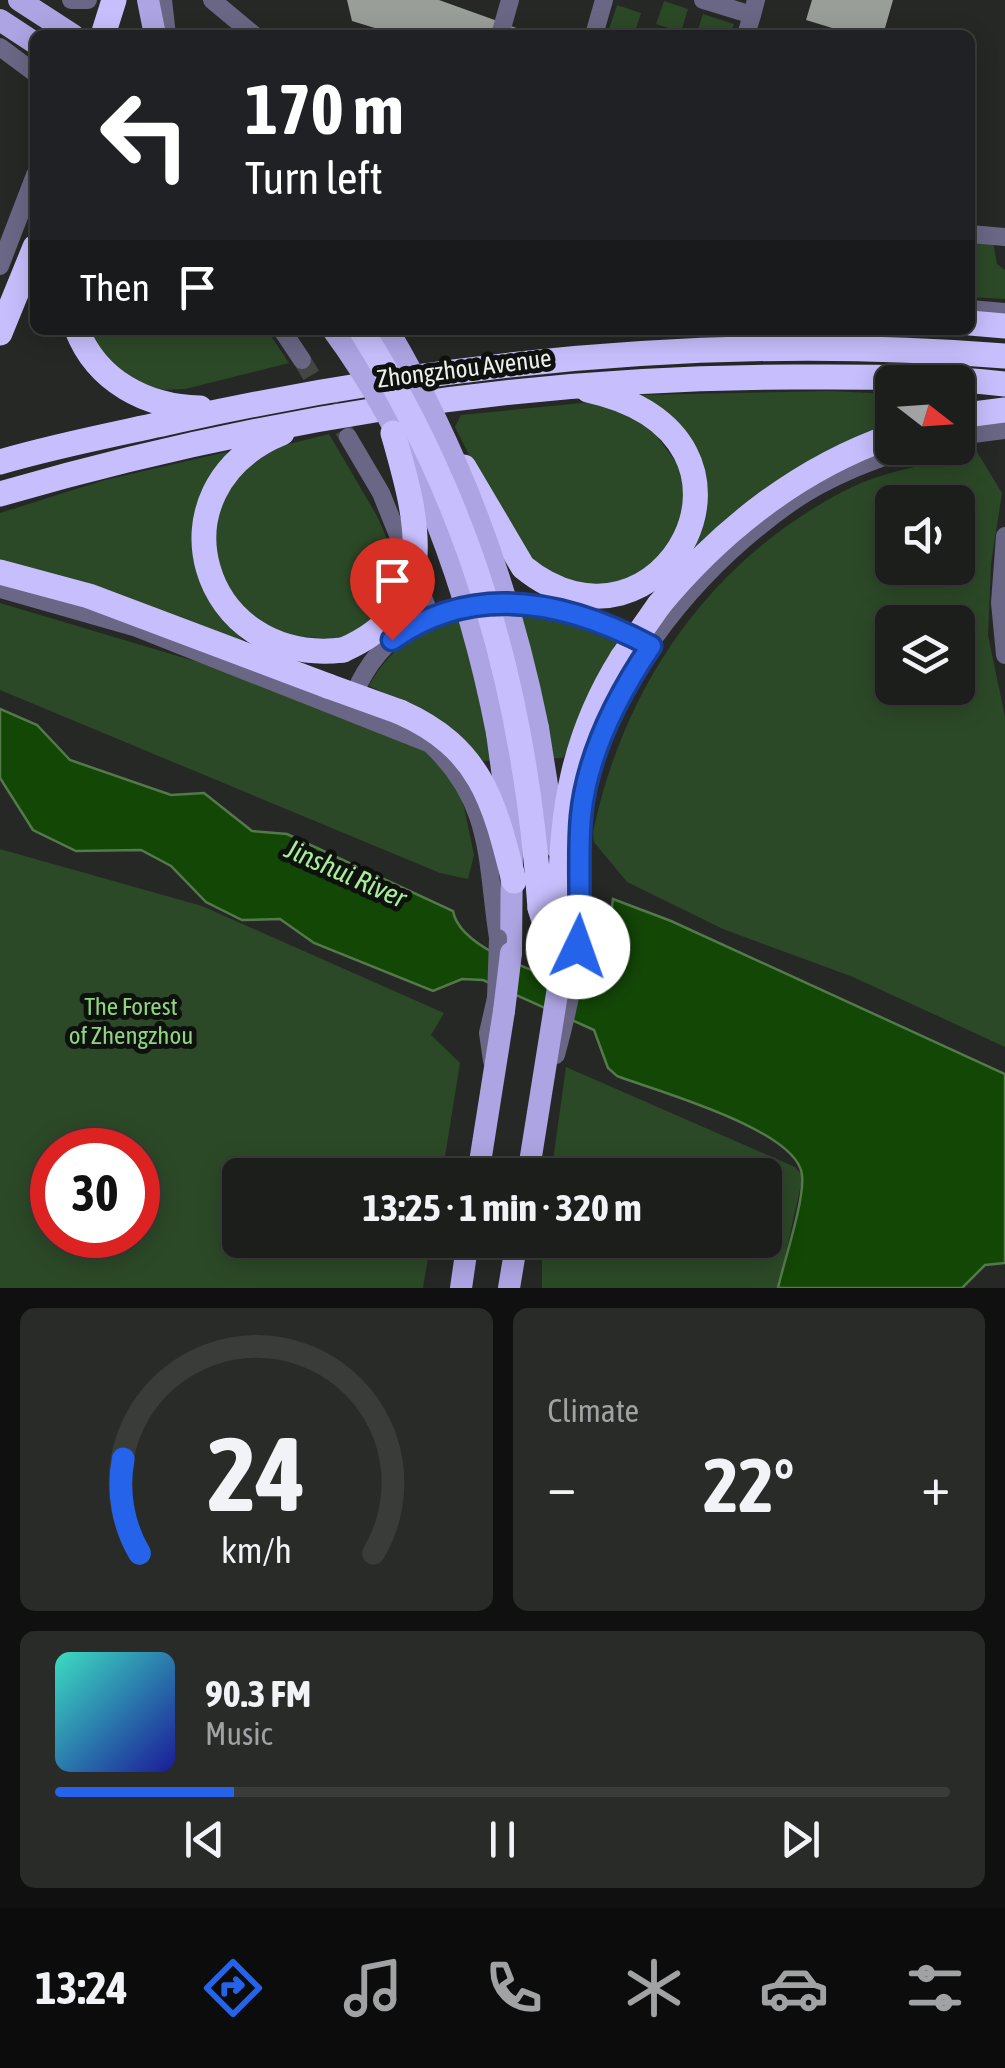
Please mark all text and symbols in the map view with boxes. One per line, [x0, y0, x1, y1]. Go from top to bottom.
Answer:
text: 170 m [245, 69, 404, 149]
icon: left [80, 70, 210, 200]
text: Turn left [245, 152, 383, 204]
icon: arrive [170, 260, 225, 315]
text: Then [80, 266, 150, 309]
street label: Zhongzhou Avenue [375, 343, 553, 393]
north arrow [875, 365, 975, 465]
map controls [875, 365, 975, 705]
button: sound [875, 485, 975, 585]
pin [350, 538, 435, 641]
icon: arrive [365, 553, 420, 608]
button: layers [875, 605, 975, 705]
water label: Jinshui River [280, 832, 413, 915]
position arrow [526, 895, 630, 999]
park label: The Forest of Zhengzhou [69, 992, 193, 1049]
speed limit sign: 30 [30, 1128, 160, 1258]
text: 13:25 · 1 min · 320 m [362, 1186, 642, 1229]
text: Climate [548, 1392, 639, 1429]
text: 24 [207, 1414, 305, 1533]
text: 22° [703, 1442, 794, 1528]
text: − [548, 1454, 576, 1517]
text: + [921, 1454, 950, 1517]
text: km/h [221, 1530, 292, 1571]
text: 90.3 FM [205, 1672, 311, 1715]
text: Music [205, 1715, 272, 1752]
icon: previous [177, 1812, 232, 1867]
icon: pause [475, 1812, 530, 1867]
icon: next [773, 1812, 828, 1867]
icon: directions [198, 1953, 268, 2023]
icon: music [338, 1953, 408, 2023]
icon: phone [479, 1953, 549, 2023]
icon: climate [619, 1953, 689, 2023]
icon: car [759, 1953, 829, 2023]
icon: filters [900, 1953, 970, 2023]
text: 13:24 [35, 1962, 128, 2014]

